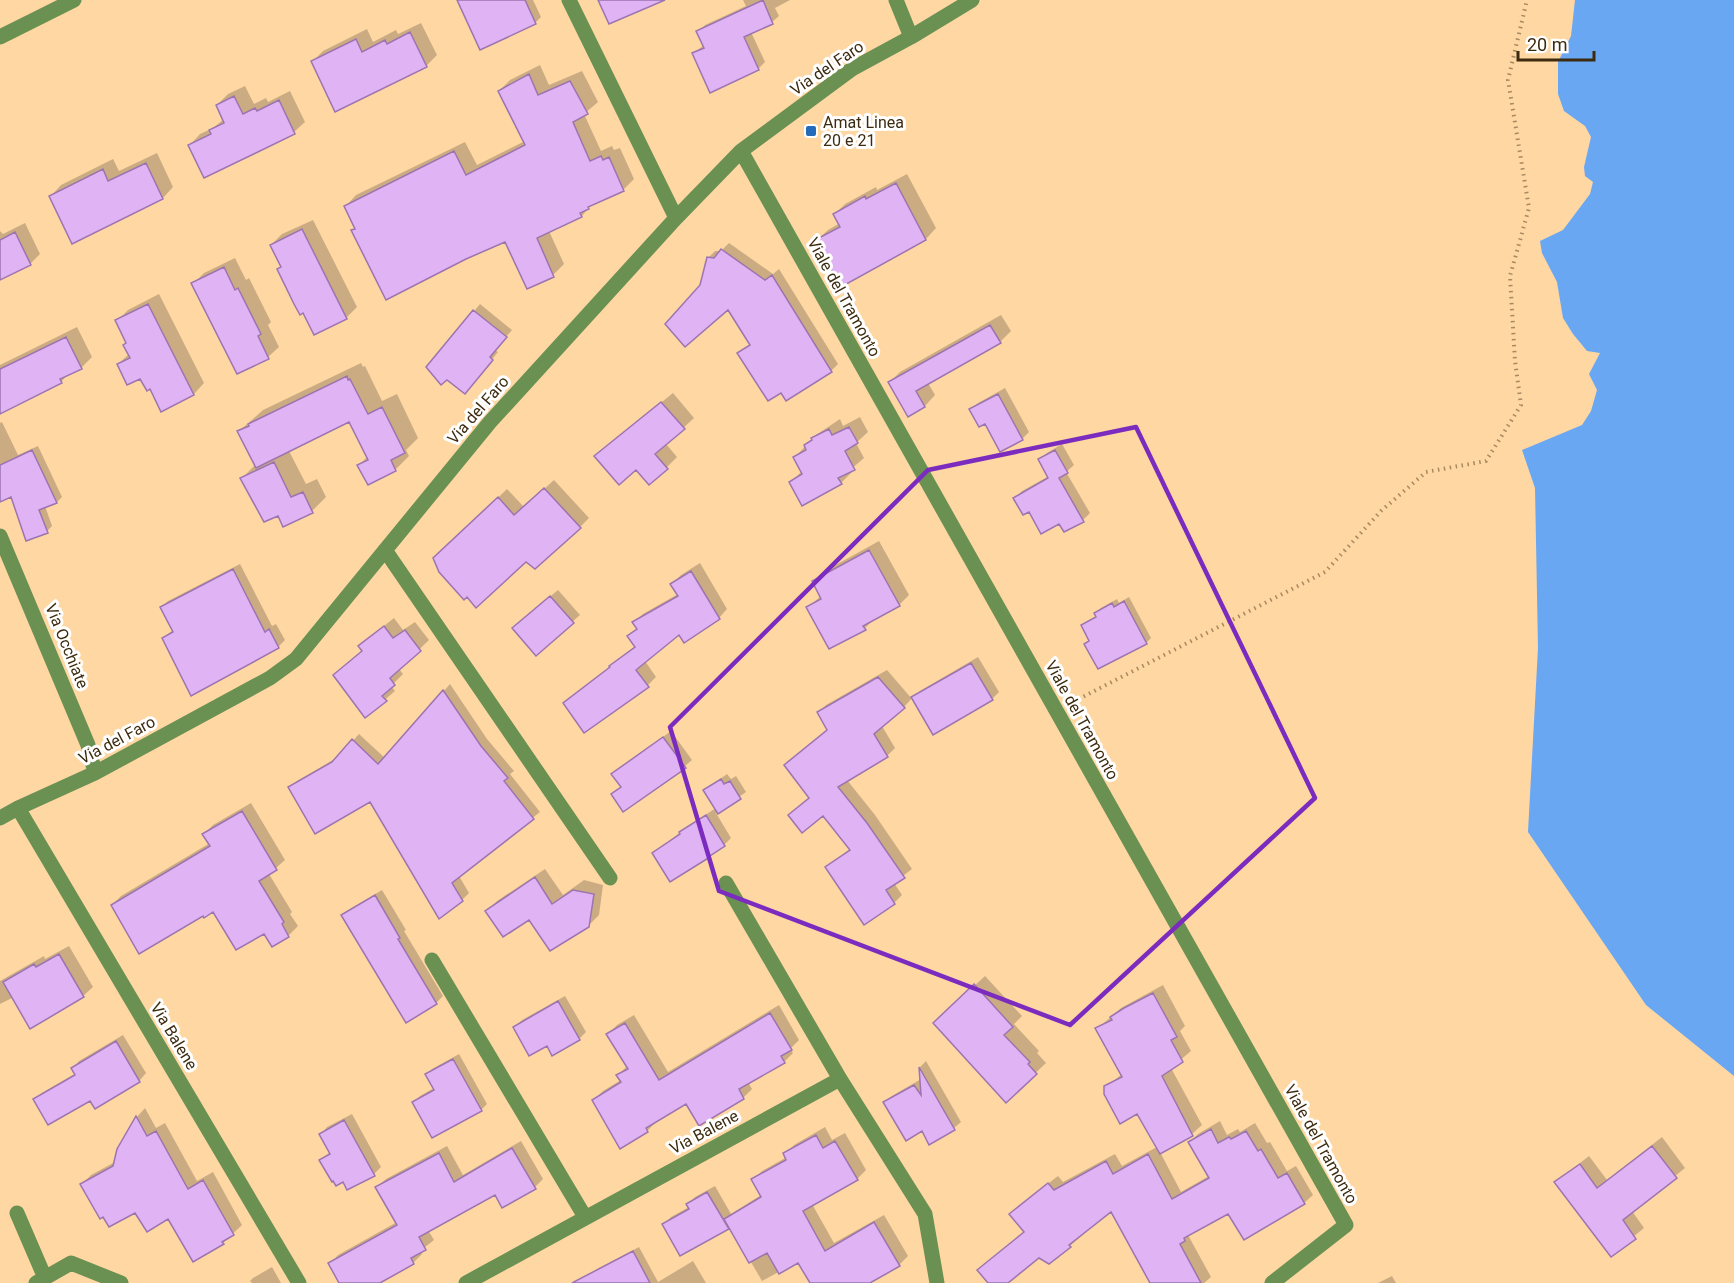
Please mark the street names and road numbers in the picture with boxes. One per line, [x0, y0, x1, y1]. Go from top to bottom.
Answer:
street label: Via del Faro [787, 37, 867, 99]
street label: Viale del Tramonto [803, 234, 885, 360]
street label: Via del Faro [443, 372, 513, 448]
street label: Via Occhiate [41, 601, 93, 691]
street label: Viale del Tramonto [1041, 657, 1123, 783]
street label: Via del Faro [76, 712, 158, 768]
street label: Via Balene [147, 999, 201, 1073]
street label: Viale del Tramonto [1280, 1081, 1362, 1207]
street label: Via Balene [666, 1106, 742, 1158]

